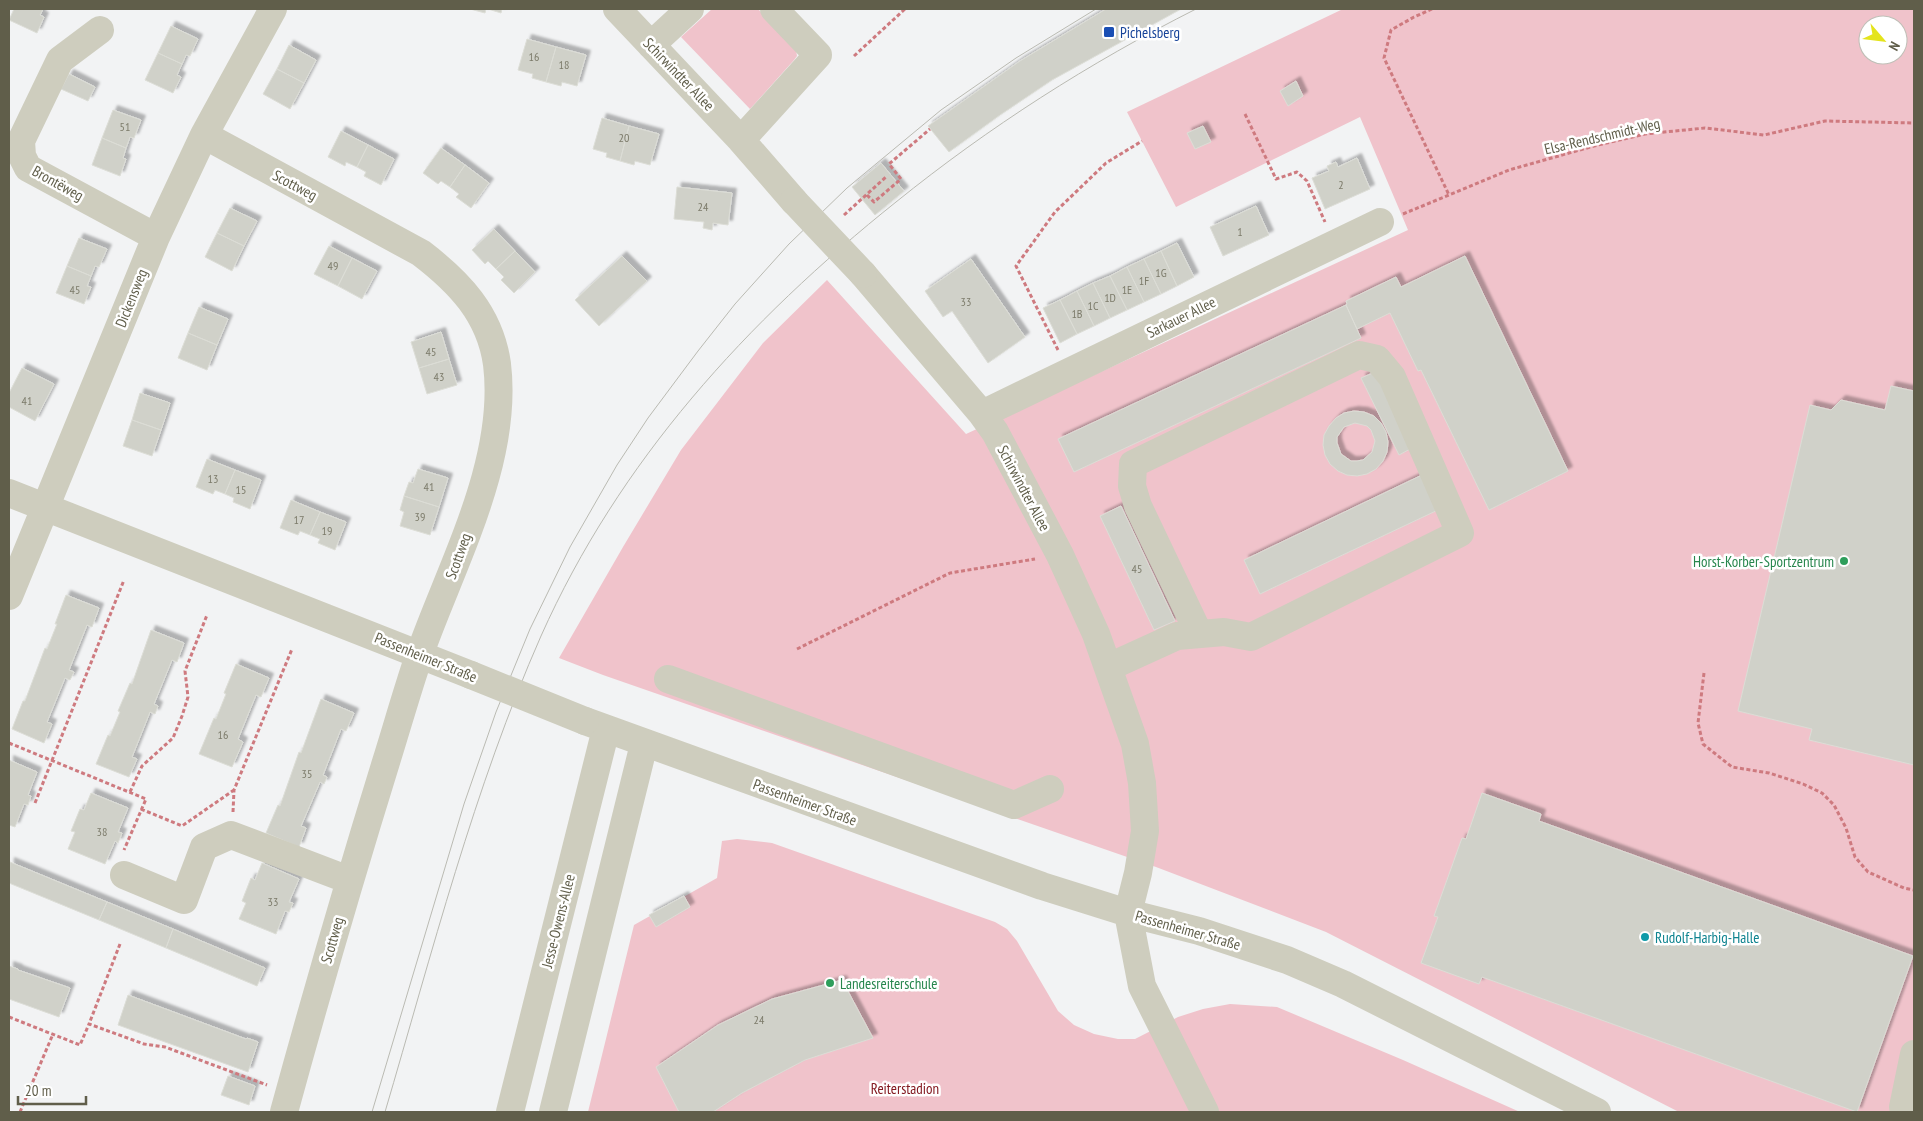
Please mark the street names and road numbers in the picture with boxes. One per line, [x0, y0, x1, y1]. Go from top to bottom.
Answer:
street label: Schirwindter Allee [639, 33, 719, 115]
street label: Elsa-Rendschmidt-Weg [1542, 113, 1662, 159]
street label: Brontëweg [29, 161, 87, 205]
street label: Scottweg [270, 165, 320, 205]
street label: Dickensweg [111, 266, 151, 330]
street label: Sarkauer Allee [1143, 292, 1219, 342]
street label: Schirwindter Allee [993, 442, 1055, 534]
street label: Scottweg [441, 530, 475, 582]
street label: Passenheimer Straße [372, 628, 480, 686]
street label: Passenheimer Straße [751, 774, 859, 830]
street label: Jesse-Owens-Allee [537, 872, 579, 971]
street label: Passenheimer Straße [1133, 906, 1243, 954]
street label: Scottweg [316, 915, 348, 965]

